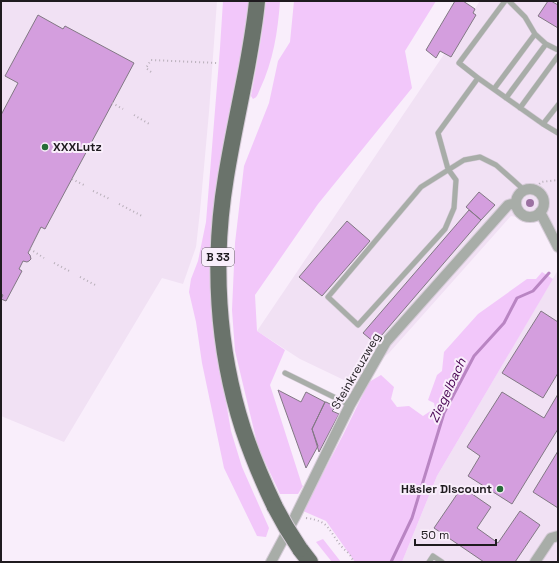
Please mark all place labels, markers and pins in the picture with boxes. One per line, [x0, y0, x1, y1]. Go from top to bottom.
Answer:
place label: XXXLutz [53, 139, 102, 155]
marker: XXXLutz [40, 142, 50, 152]
place label: Häsler Discount [401, 481, 492, 497]
marker: Häsler Discount [495, 484, 505, 494]

